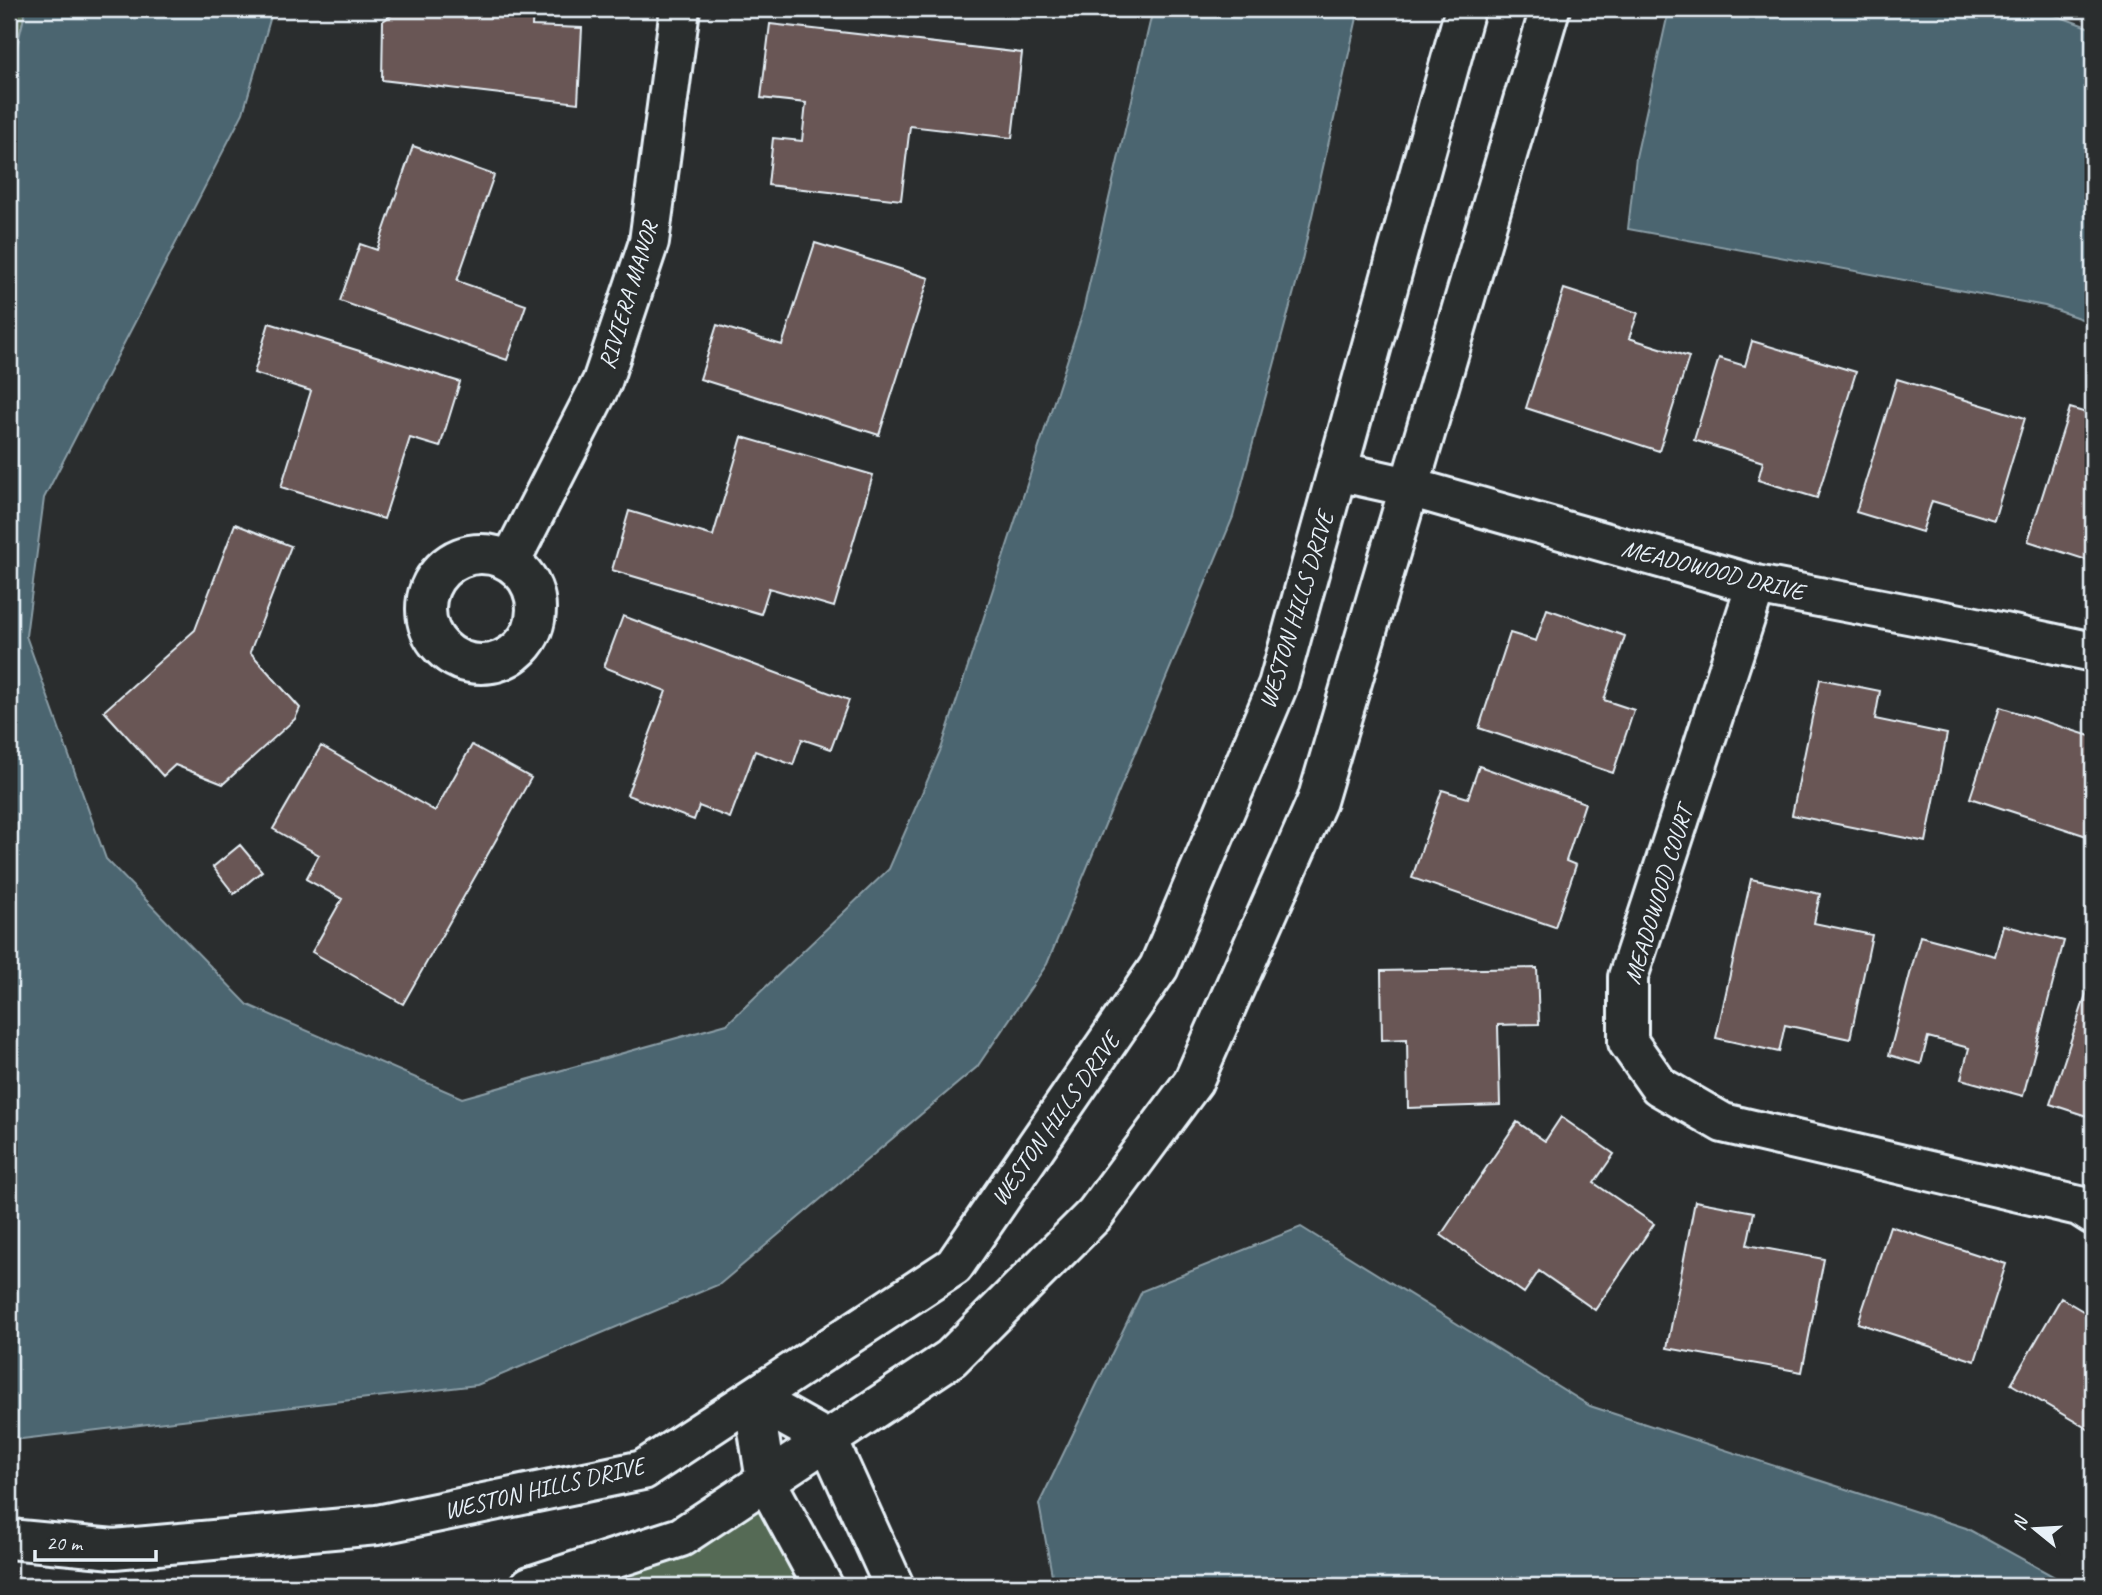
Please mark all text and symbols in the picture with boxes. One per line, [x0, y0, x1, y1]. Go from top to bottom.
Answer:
street label: RIVIERA MANOR [591, 216, 665, 372]
street label: WESTON HILLS DRIVE [1252, 505, 1341, 712]
street label: MEADOWOOD DRIVE [1619, 533, 1810, 608]
street label: MEADOWOOD COURT [1617, 798, 1701, 988]
street label: WESTON HILLS DRIVE [984, 1024, 1128, 1211]
street label: WESTON HILLS DRIVE [441, 1450, 650, 1526]
north arrow [2000, 1494, 2070, 1564]
text: N [2007, 1512, 2034, 1533]
scale bar [35, 1518, 156, 1562]
text: 20 m [46, 1530, 84, 1556]

